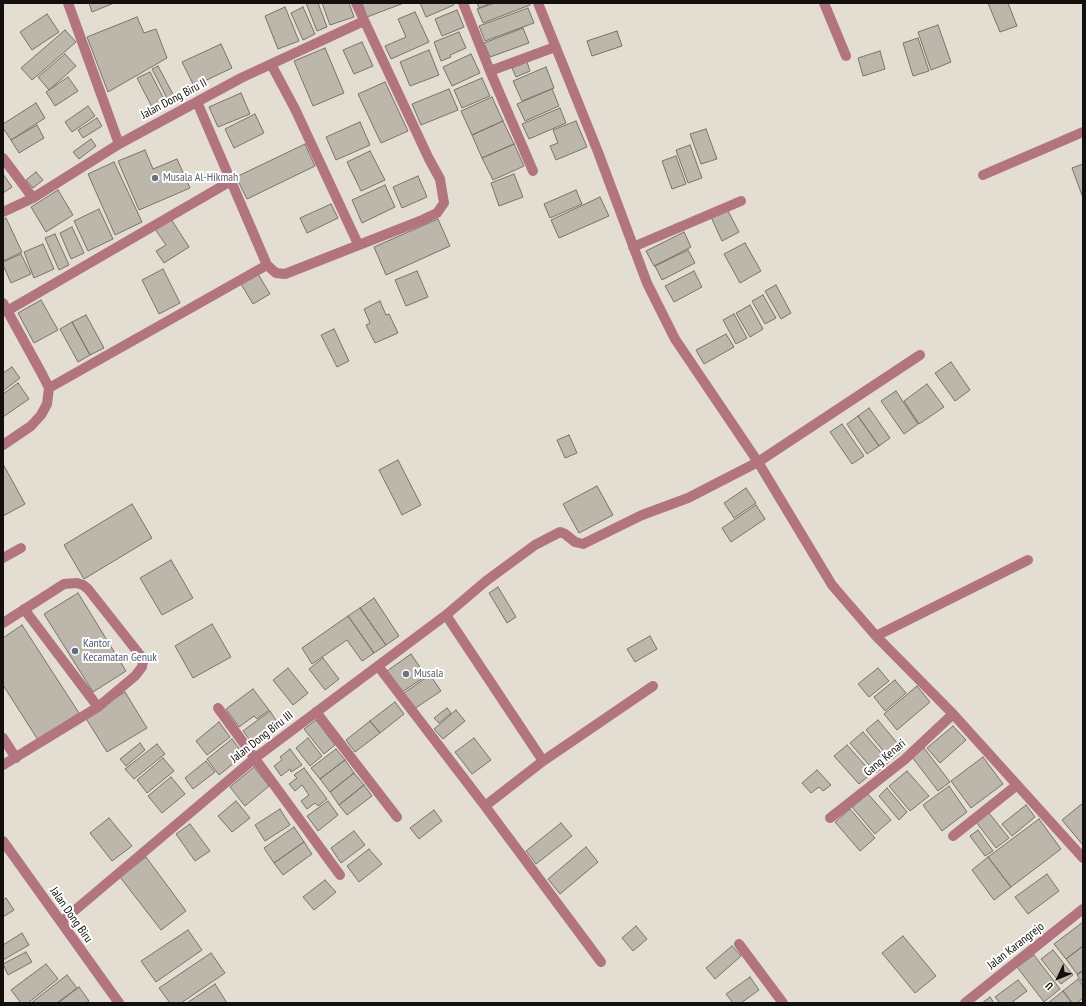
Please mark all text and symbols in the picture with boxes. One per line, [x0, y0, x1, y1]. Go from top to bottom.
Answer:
street label: Jalan Dong Biru II [139, 76, 209, 122]
place label: Musala Al-Hikmah [163, 171, 238, 185]
marker: Musala Al-Hikmah [150, 173, 160, 183]
place label: Kantor Kecamatan Genuk [83, 637, 157, 665]
marker: Kantor Kecamatan Genuk [70, 646, 80, 656]
place label: Musala [414, 667, 443, 681]
marker: Musala [401, 669, 411, 679]
street label: Jalan Dong Biru III [228, 708, 296, 766]
street label: Gang Kenari [861, 736, 909, 780]
street label: Jalan Dong Biru [47, 885, 95, 945]
street label: Jalan Karangrejo [985, 919, 1047, 973]
north arrow [1038, 958, 1078, 998]
text: U [1042, 979, 1056, 993]

